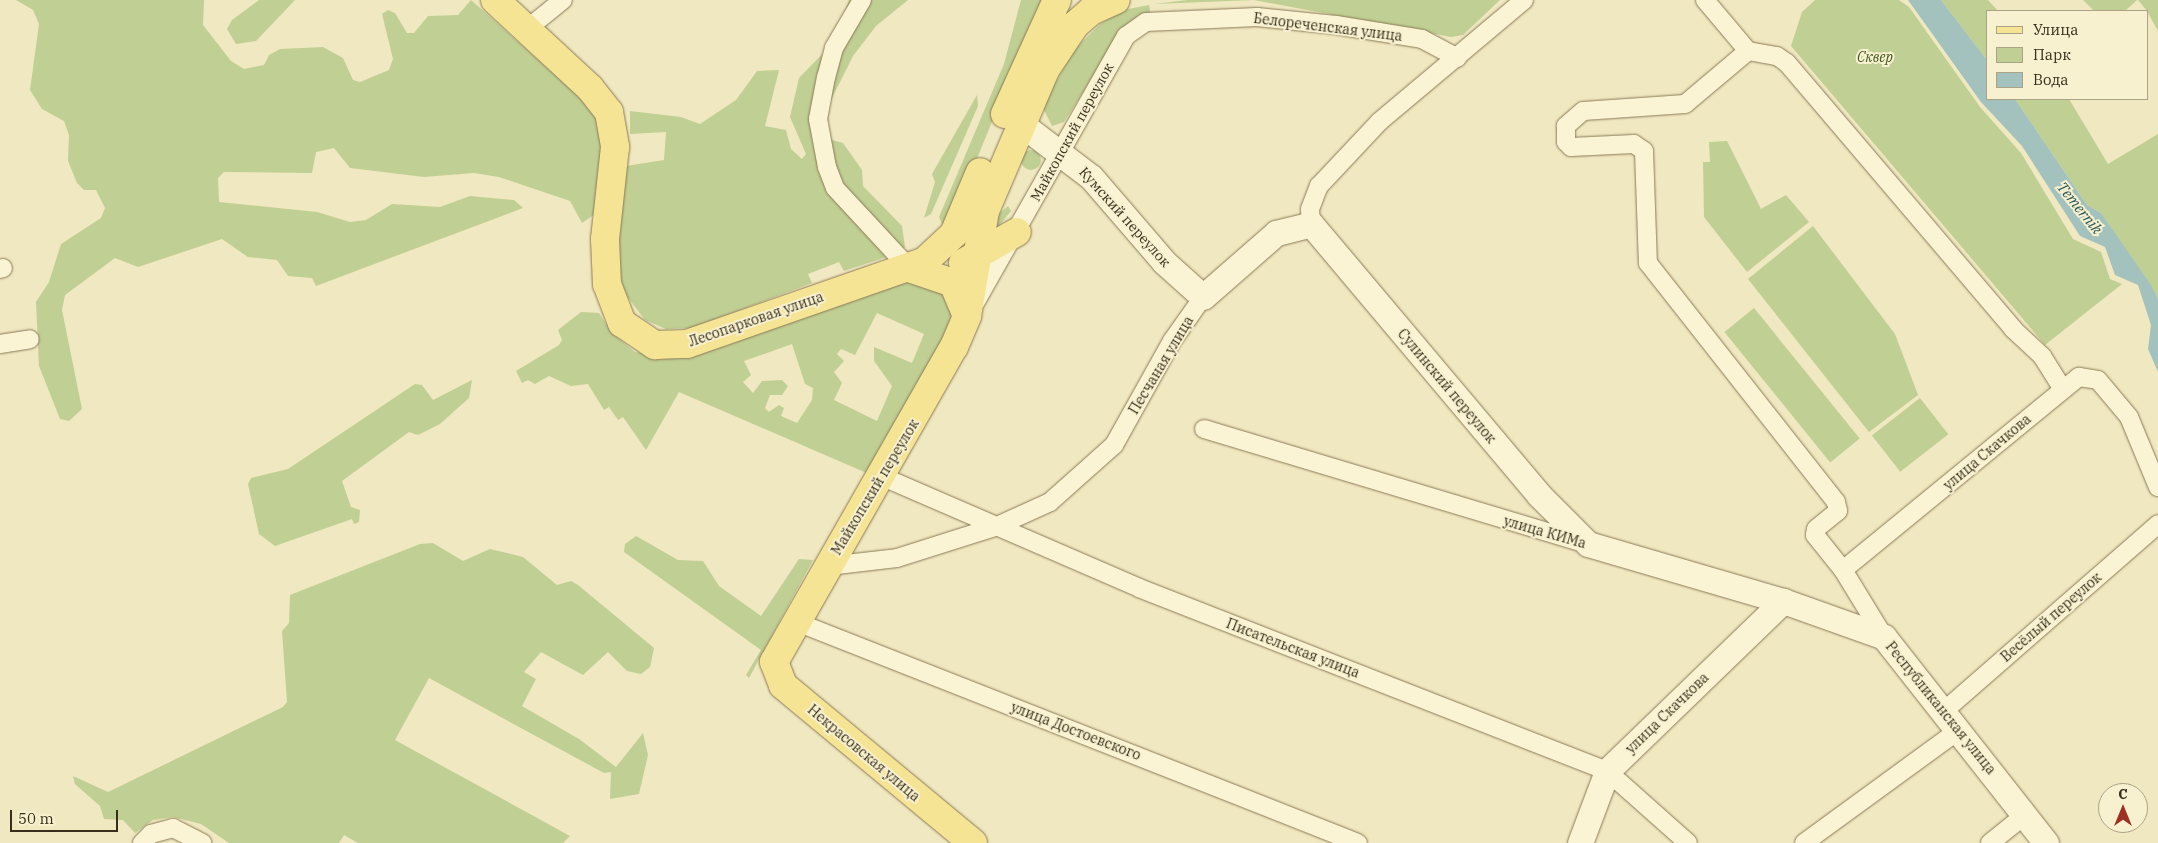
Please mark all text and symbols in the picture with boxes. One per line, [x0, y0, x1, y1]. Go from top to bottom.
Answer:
street label: Белореченская улица [1253, 10, 1403, 44]
legend [1986, 10, 2148, 100]
text: Улица [2033, 20, 2078, 39]
text: Парк [2033, 45, 2071, 64]
park label: Сквер [1857, 49, 1893, 65]
street label: Майкопский переулок [1027, 60, 1117, 204]
text: Вода [2033, 70, 2069, 89]
street label: Кумский переулок [1076, 164, 1174, 270]
water label: Temernik [2053, 178, 2107, 238]
street label: Лесопарковая улица [686, 288, 826, 350]
street label: Песчаная улица [1125, 313, 1197, 417]
street label: Сулинский переулок [1394, 325, 1500, 447]
street label: улица Скачкова [1940, 410, 2034, 494]
street label: Майкопский переулок [828, 416, 922, 558]
street label: улица КИМа [1502, 512, 1588, 552]
street label: Весёлый переулок [1997, 569, 2105, 665]
street label: Писательская улица [1224, 615, 1362, 681]
street label: Республиканская улица [1882, 638, 2000, 778]
street label: улица Скачкова [1622, 669, 1712, 757]
street label: улица Достоевского [1009, 698, 1143, 764]
street label: Некрасовская улица [804, 701, 924, 805]
north arrow [2098, 783, 2148, 833]
text: С [2118, 785, 2128, 803]
scale bar [12, 800, 120, 832]
text: 50 m [18, 809, 54, 828]

